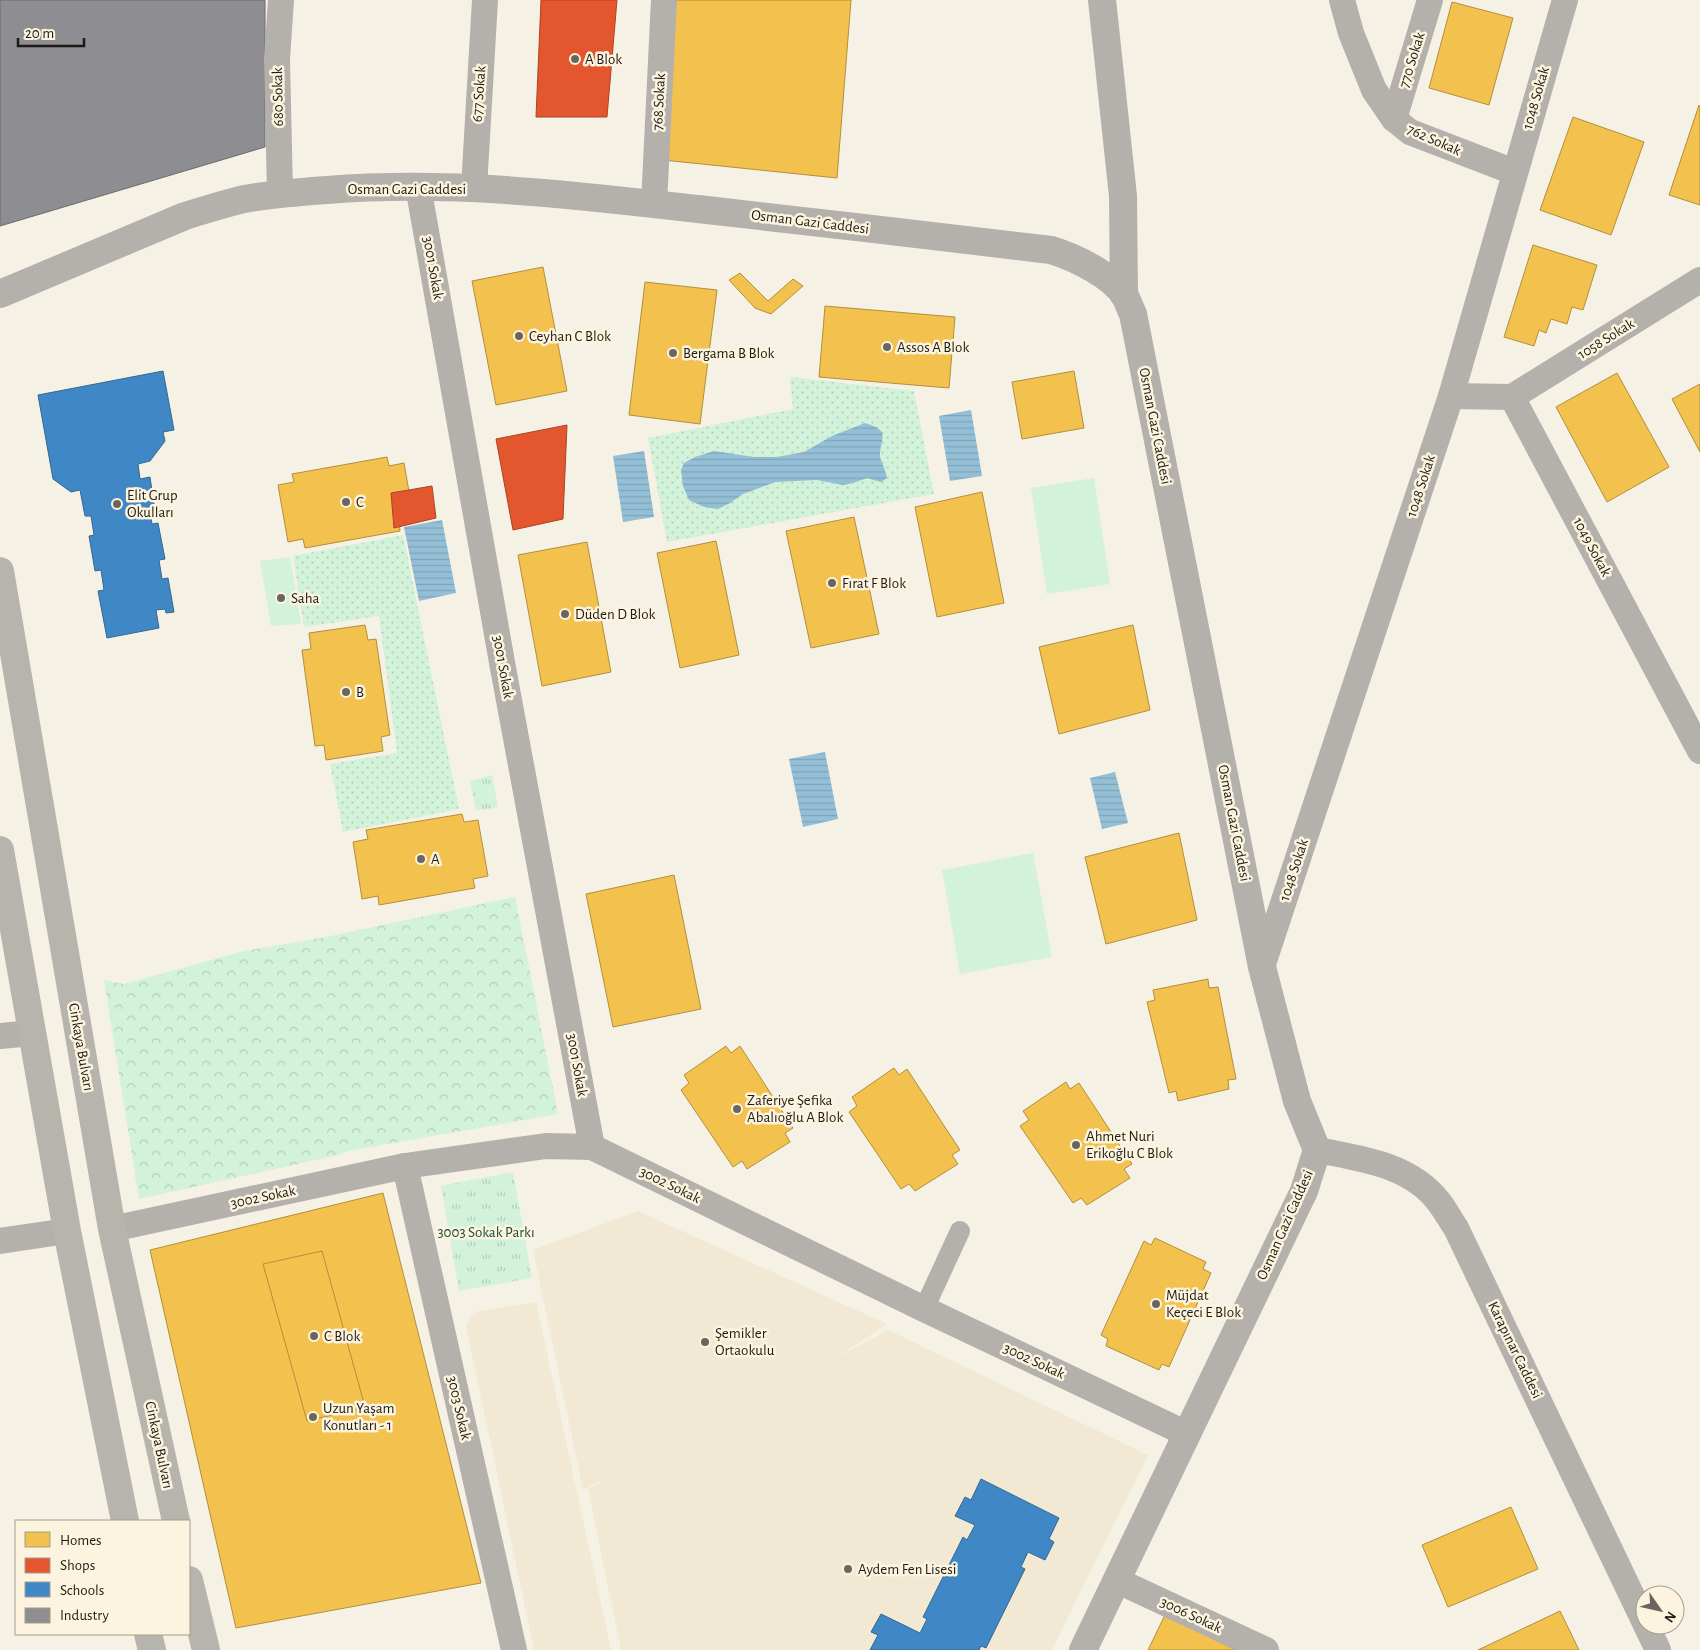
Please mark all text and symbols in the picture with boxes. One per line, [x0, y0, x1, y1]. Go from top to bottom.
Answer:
scale bar [18, 15, 84, 47]
text: 20 m [25, 26, 54, 41]
street label: 770 Sokak [1396, 30, 1428, 90]
place label: A Blok [585, 52, 622, 67]
marker: A Blok [569, 53, 581, 65]
street label: 677 Sokak [470, 65, 488, 123]
street label: 1048 Sokak [1520, 65, 1552, 131]
street label: 680 Sokak [270, 67, 286, 127]
street label: 768 Sokak [650, 73, 668, 131]
street label: 762 Sokak [1405, 122, 1463, 159]
street label: Osman Gazi Caddesi [348, 182, 466, 197]
street label: Osman Gazi Caddesi [750, 207, 870, 237]
street label: 3001 Sokak [420, 235, 446, 301]
street label: 1058 Sokak [1575, 316, 1637, 362]
place label: Ceyhan C Blok [529, 329, 611, 344]
marker: Ceyhan C Blok [513, 330, 525, 342]
place label: Assos A Blok [897, 340, 969, 355]
marker: Assos A Blok [881, 341, 893, 353]
place label: Bergama B Blok [683, 346, 775, 361]
marker: Bergama B Blok [667, 347, 679, 359]
street label: Osman Gazi Caddesi [1136, 366, 1174, 486]
street label: 1048 Sokak [1404, 453, 1438, 519]
place label: Elit Grup Okulları [127, 488, 178, 520]
place label: C [356, 495, 364, 510]
marker: C [340, 496, 352, 508]
marker: Elit Grup Okulları [111, 498, 123, 510]
street label: 1049 Sokak [1570, 515, 1614, 579]
place label: Fırat F Blok [842, 576, 906, 591]
marker: Fırat F Blok [826, 577, 838, 589]
place label: Saha [291, 591, 320, 606]
marker: Saha [275, 592, 287, 604]
place label: Düden D Blok [575, 607, 656, 622]
marker: Düden D Blok [559, 608, 571, 620]
street label: 3001 Sokak [490, 634, 516, 700]
place label: B [356, 685, 364, 700]
marker: B [340, 686, 352, 698]
street label: Osman Gazi Caddesi [1215, 763, 1253, 883]
street label: 1048 Sokak [1277, 837, 1311, 903]
place label: A [431, 852, 440, 867]
marker: A [415, 853, 427, 865]
street label: Cinkaya Bulvarı [66, 1002, 96, 1092]
street label: 3001 Sokak [564, 1032, 590, 1098]
place label: Zaferiye Şefika Abalıoğlu A Blok [747, 1093, 843, 1125]
marker: Zaferiye Şefika Abalıoğlu A Blok [731, 1103, 743, 1115]
place label: Ahmet Nuri Erikoğlu C Blok [1086, 1129, 1173, 1161]
marker: Ahmet Nuri Erikoğlu C Blok [1070, 1139, 1082, 1151]
street label: 3002 Sokak [637, 1164, 703, 1206]
street label: Osman Gazi Caddesi [1254, 1168, 1316, 1282]
street label: 3002 Sokak [229, 1183, 297, 1211]
park label: 3003 Sokak Parkı [437, 1225, 535, 1240]
place label: Müjdat Keçeci E Blok [1166, 1288, 1241, 1320]
marker: Müjdat Keçeci E Blok [1150, 1298, 1162, 1310]
street label: Karapınar Caddesi [1485, 1299, 1545, 1401]
place label: Şemikler Ortaokulu [715, 1326, 775, 1358]
place label: C Blok [324, 1329, 360, 1344]
marker: C Blok [308, 1330, 320, 1342]
marker: Şemikler Ortaokulu [699, 1336, 711, 1348]
street label: 3002 Sokak [1001, 1340, 1067, 1382]
street label: 3003 Sokak [444, 1375, 474, 1442]
street label: Cinkaya Bulvarı [142, 1400, 176, 1490]
place label: Uzun Yaşam Konutları - 1 [323, 1401, 395, 1433]
marker: Uzun Yaşam Konutları - 1 [307, 1411, 319, 1423]
legend [15, 1520, 190, 1635]
text: Homes [60, 1533, 102, 1548]
text: Shops [60, 1558, 95, 1573]
place label: Aydem Fen Lisesi [858, 1562, 956, 1577]
marker: Aydem Fen Lisesi [842, 1563, 854, 1575]
text: Schools [60, 1583, 104, 1598]
north arrow [1635, 1585, 1685, 1635]
street label: 3006 Sokak [1158, 1594, 1224, 1636]
text: Industry [60, 1608, 109, 1623]
text: N [1661, 1609, 1678, 1625]

